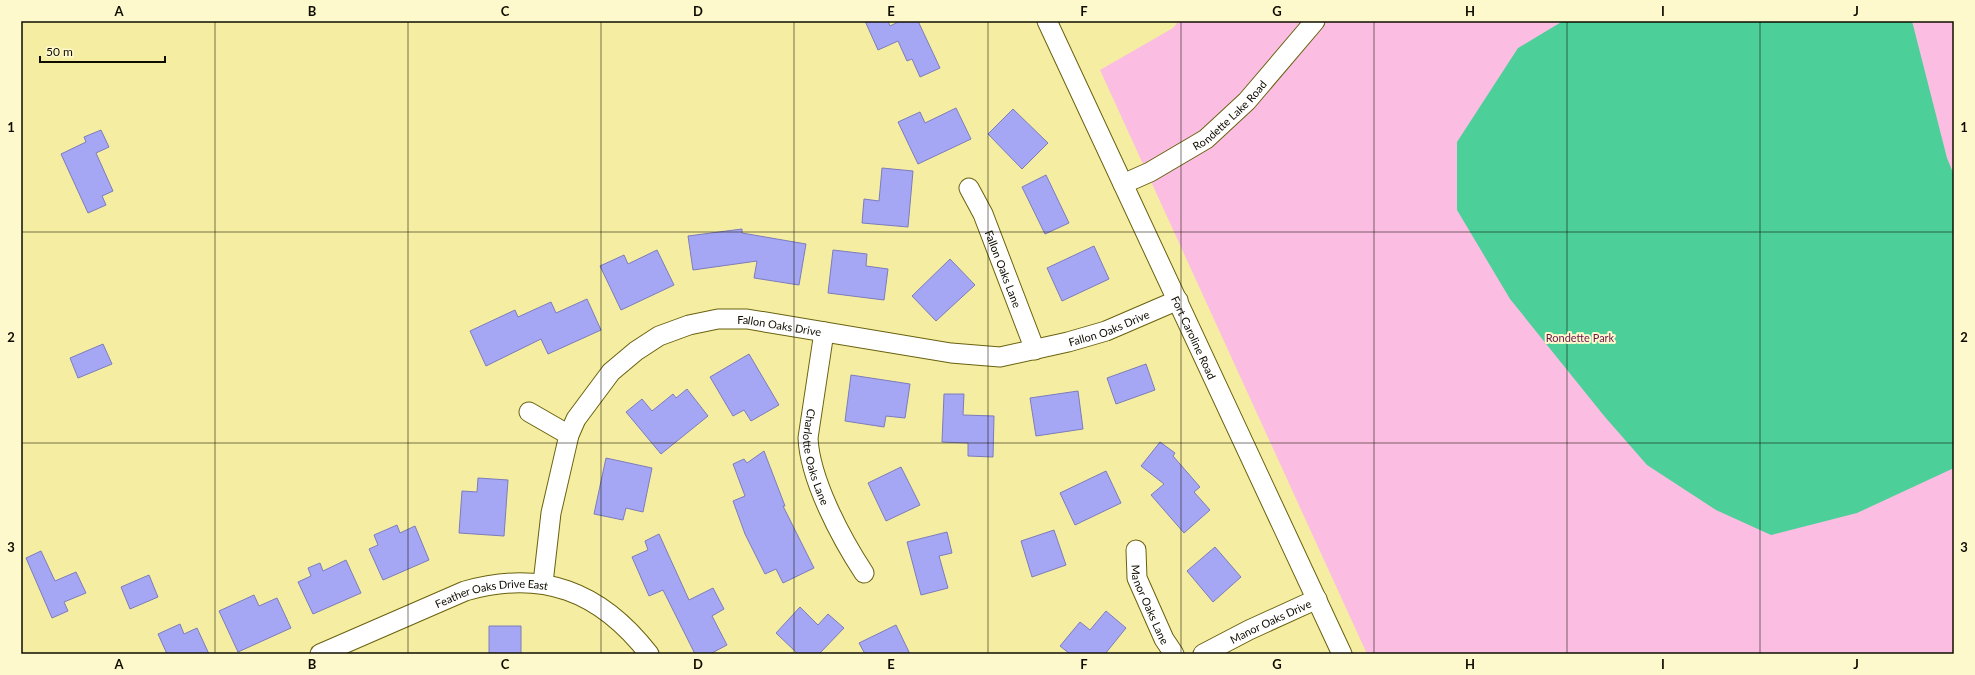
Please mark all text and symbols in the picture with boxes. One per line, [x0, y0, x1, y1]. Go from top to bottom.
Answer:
text: A [113, 3, 124, 19]
text: B [308, 3, 317, 19]
text: C [501, 3, 510, 19]
text: D [693, 3, 703, 19]
text: E [887, 3, 895, 19]
text: F [1080, 3, 1088, 19]
text: G [1272, 3, 1282, 19]
text: H [1465, 3, 1475, 19]
text: I [1661, 3, 1665, 19]
text: J [1853, 3, 1859, 19]
scale bar [40, 38, 165, 64]
text: 50 m [46, 44, 73, 59]
street label: Rondette Lake Road [1190, 77, 1269, 152]
text: 1 [7, 119, 15, 135]
text: 1 [1960, 119, 1968, 135]
street label: Fallon Oaks Lane [983, 228, 1025, 309]
street label: Fort Caroline Road [1169, 294, 1219, 381]
street label: Fallon Oaks Drive [1067, 307, 1151, 348]
street label: Fallon Oaks Drive [737, 313, 822, 338]
text: 2 [7, 329, 15, 345]
text: 2 [1960, 329, 1968, 345]
park label: Rondette Park [1546, 331, 1615, 344]
street label: Charlotte Oaks Lane [801, 408, 832, 507]
text: 3 [7, 539, 15, 555]
text: 3 [1960, 539, 1968, 555]
street label: Manor Oaks Lane [1130, 564, 1172, 647]
street label: Feather Oaks Drive East [433, 576, 549, 610]
street label: Manor Oaks Drive [1227, 596, 1313, 645]
text: A [113, 656, 124, 672]
text: B [308, 656, 317, 672]
text: C [501, 656, 510, 672]
text: D [693, 656, 703, 672]
text: E [887, 656, 895, 672]
text: F [1080, 656, 1088, 672]
text: G [1272, 656, 1282, 672]
text: H [1465, 656, 1475, 672]
text: I [1661, 656, 1665, 672]
text: J [1853, 656, 1859, 672]

